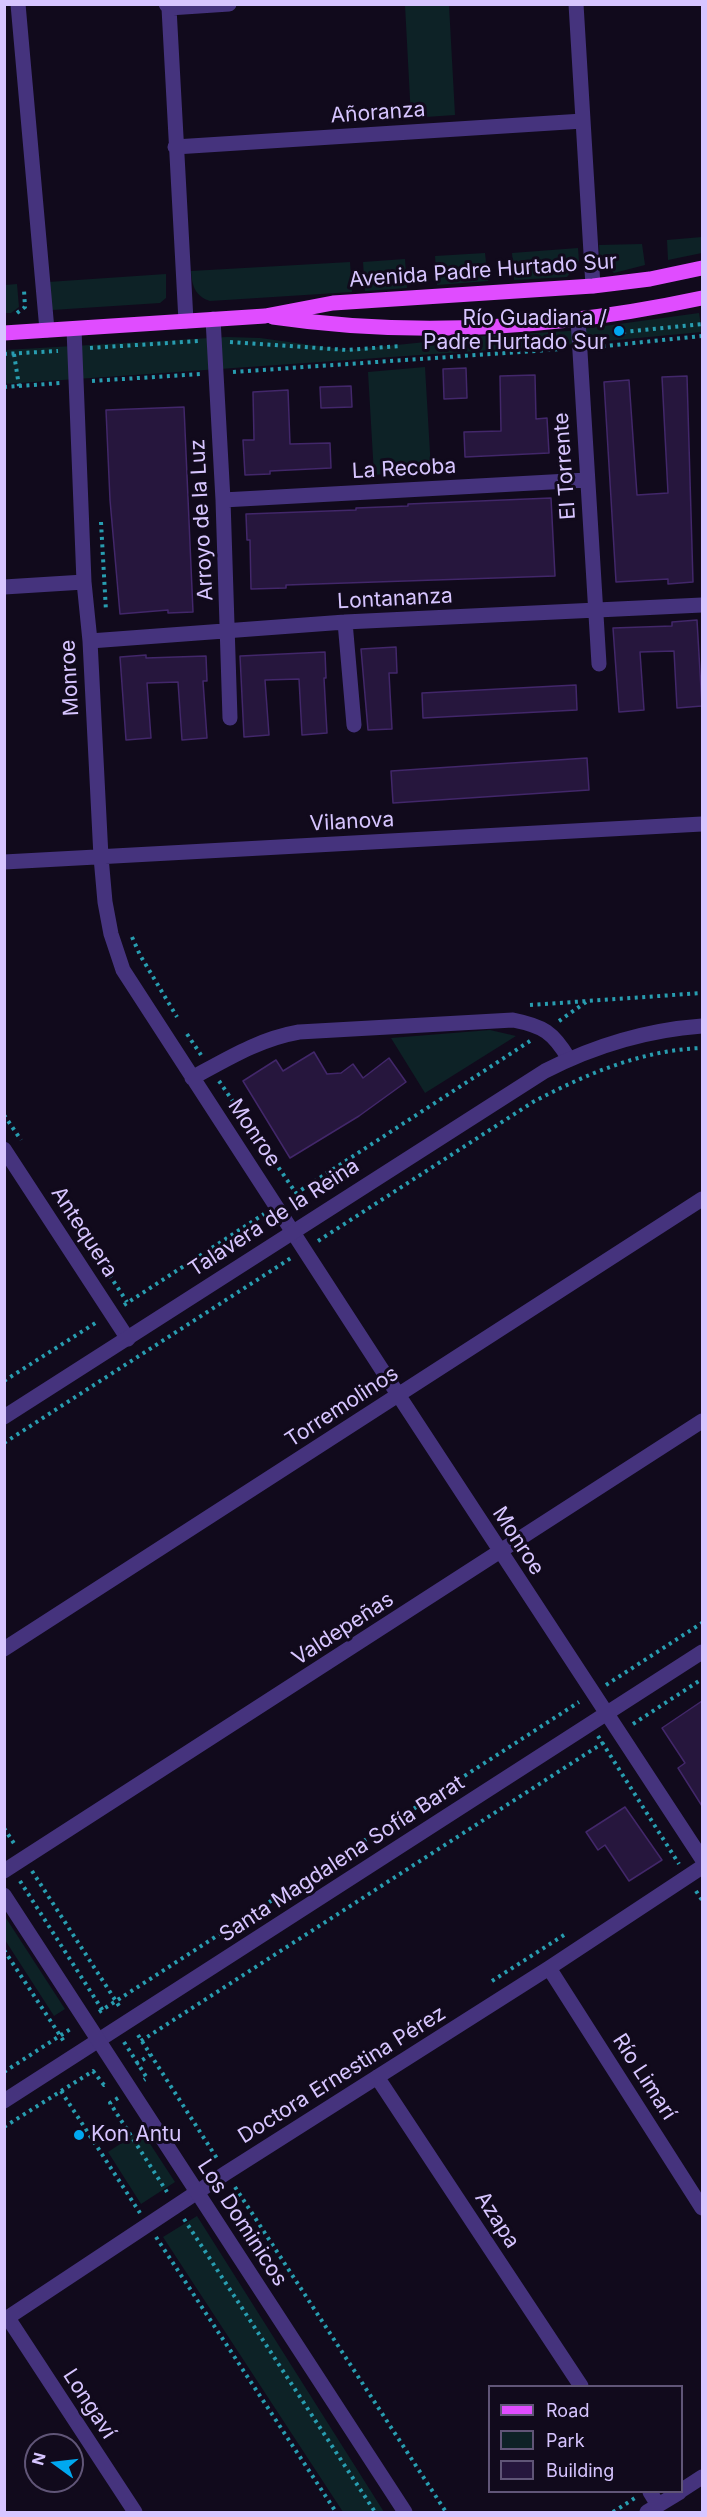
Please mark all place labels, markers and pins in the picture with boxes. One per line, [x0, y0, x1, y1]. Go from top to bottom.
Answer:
place label: Río Guadiana / Padre Hurtado Sur [423, 306, 607, 356]
marker: Río Guadiana / Padre Hurtado Sur [612, 324, 626, 338]
place label: Kon Antu [91, 2122, 181, 2148]
marker: Kon Antu [72, 2128, 86, 2142]

